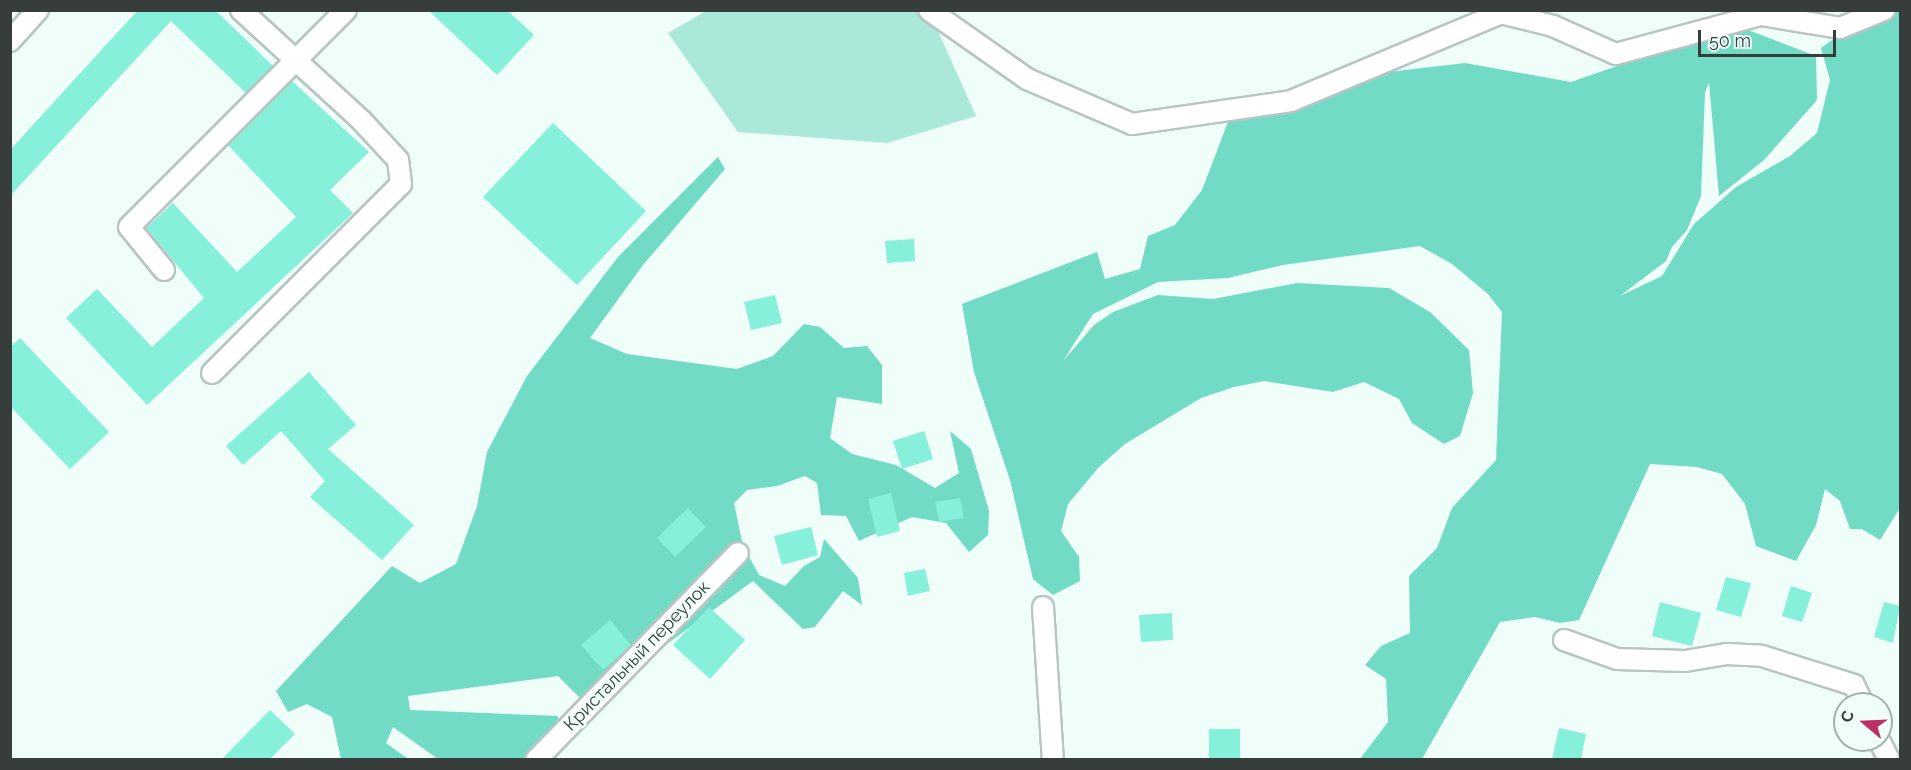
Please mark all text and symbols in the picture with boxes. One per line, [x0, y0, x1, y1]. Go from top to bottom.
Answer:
scale bar [1701, 18, 1839, 56]
text: 50 m [1709, 30, 1751, 51]
street label: Кристальный переулок [560, 576, 714, 736]
north arrow [1833, 692, 1893, 752]
text: С [1837, 708, 1858, 725]

